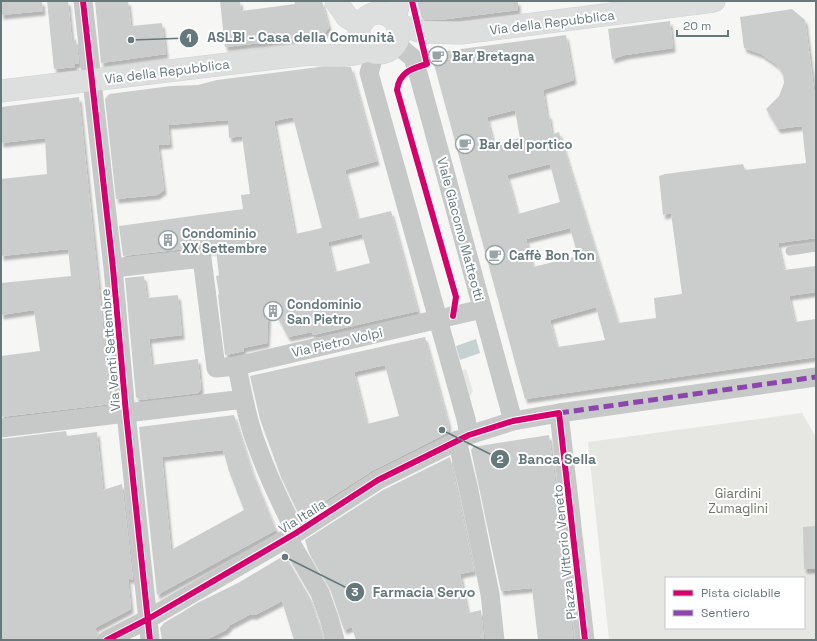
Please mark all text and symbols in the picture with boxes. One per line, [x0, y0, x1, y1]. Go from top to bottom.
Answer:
street label: Via della Repubblica [489, 6, 616, 39]
scale bar [677, 12, 728, 38]
text: 20 m [683, 18, 711, 34]
callout: ASLBI - Casa della Comunità [179, 25, 403, 51]
text: ASLBI - Casa della Comunità [207, 28, 395, 46]
text: 1 [186, 30, 192, 46]
cafe icon: Bar Bretagna [427, 45, 449, 67]
place label: Bar Bretagna [452, 48, 535, 65]
street label: Via della Repubblica [104, 55, 231, 88]
cafe icon: Bar del portico [454, 133, 476, 155]
place label: Bar del portico [479, 136, 573, 153]
street label: Viale Giacomo Matteotti [433, 155, 488, 303]
place label: Condominio XX Settembre [182, 225, 267, 257]
building icon: Condominio XX Settembre [157, 229, 179, 251]
cafe icon: Caffè Bon Ton [484, 244, 506, 266]
place label: Caffè Bon Ton [509, 247, 595, 264]
street label: Via Venti Settembre [97, 288, 124, 412]
place label: Condominio San Pietro [287, 296, 362, 328]
building icon: Condominio San Pietro [262, 300, 284, 322]
street label: Via Pietro Volpi [290, 324, 384, 361]
callout: Banca Sella [490, 446, 604, 472]
text: Banca Sella [518, 450, 596, 468]
text: 2 [496, 451, 504, 467]
street label: Piazza Vittorio Veneto [549, 484, 580, 620]
park label: Giardini Zumaglini [708, 485, 768, 517]
street label: Via Italia [276, 495, 329, 538]
legend [665, 577, 805, 629]
callout: Farmacia Servo [345, 579, 483, 605]
text: Farmacia Servo [373, 583, 475, 601]
text: 3 [351, 584, 359, 600]
text: Pista ciclabile [701, 585, 781, 601]
text: Sentiero [701, 605, 750, 621]

